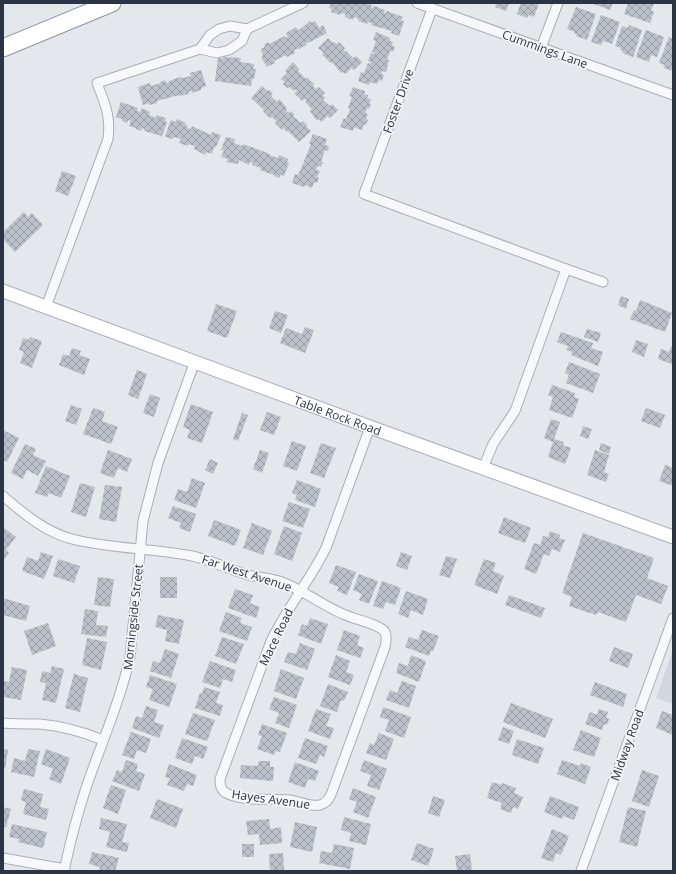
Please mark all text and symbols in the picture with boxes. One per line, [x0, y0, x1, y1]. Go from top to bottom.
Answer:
street label: Cummings Lane [500, 26, 590, 72]
street label: Foster Drive [378, 66, 418, 136]
street label: Table Rock Road [292, 391, 384, 439]
street label: Far West Avenue [200, 550, 294, 596]
street label: Morningside Street [119, 563, 147, 671]
street label: Mace Road [255, 606, 297, 668]
street label: Midway Road [606, 707, 648, 783]
street label: Hayes Avenue [231, 785, 311, 813]

